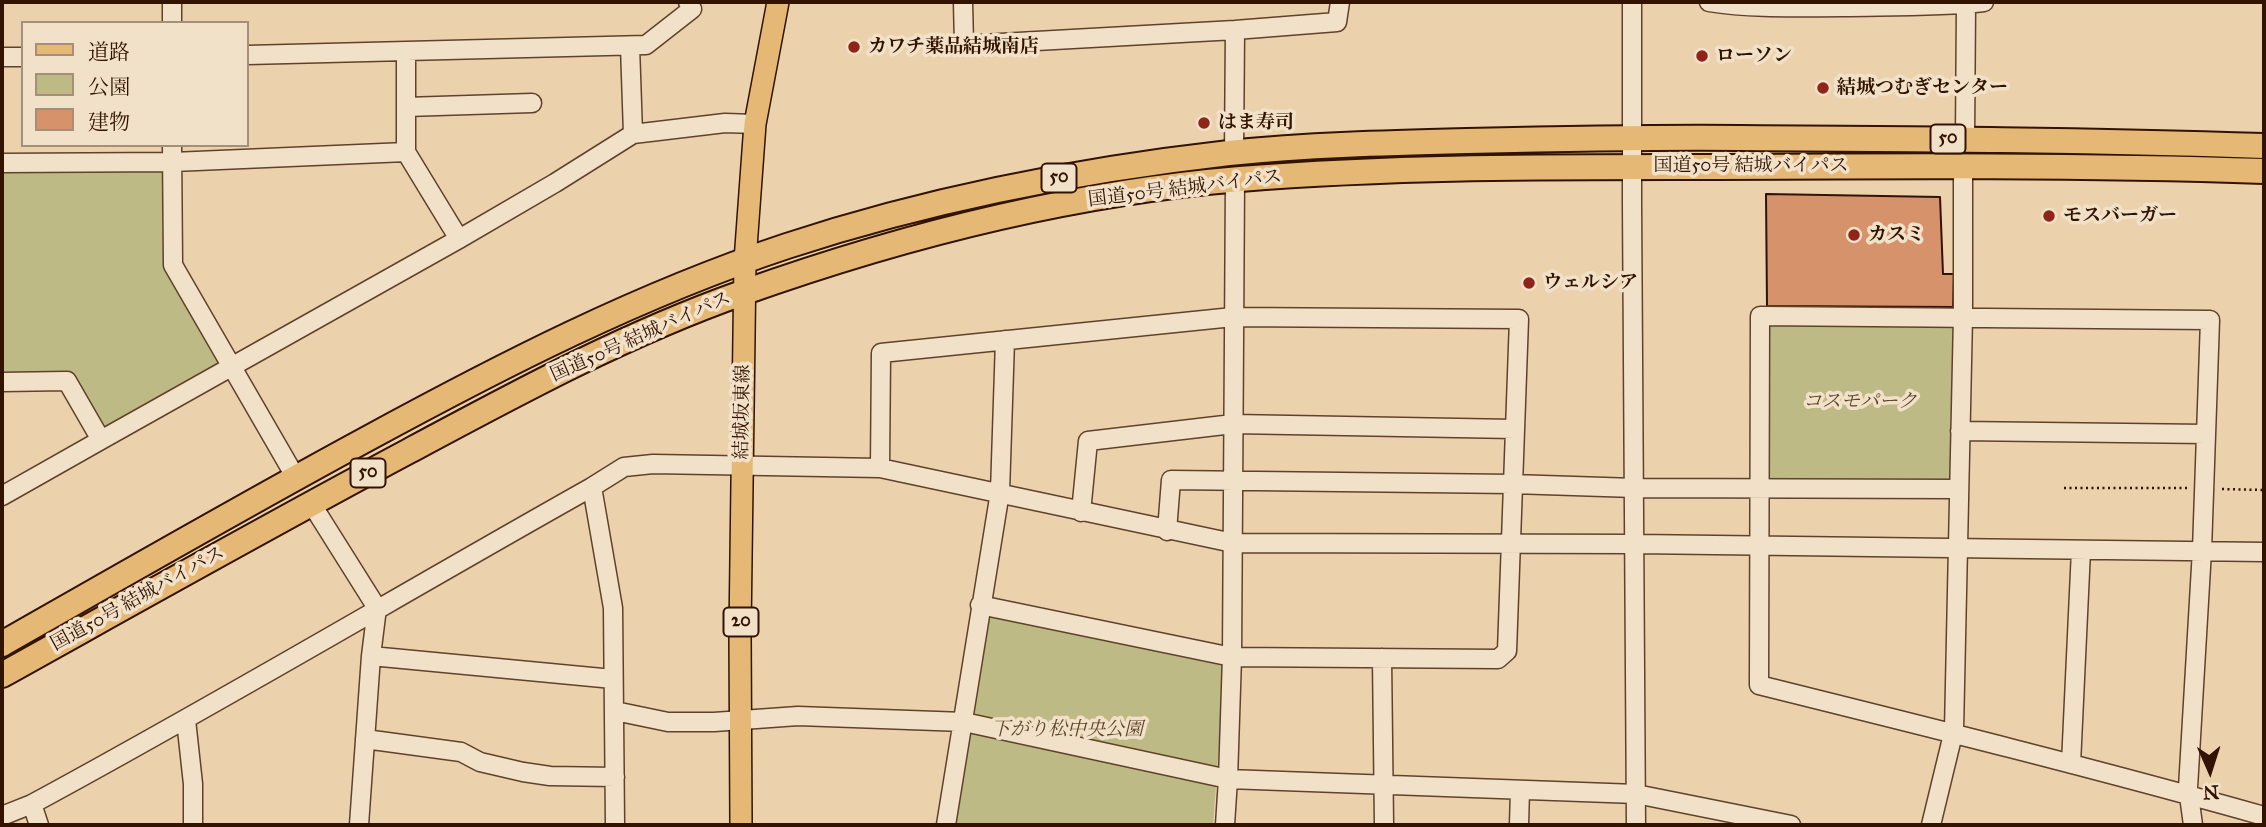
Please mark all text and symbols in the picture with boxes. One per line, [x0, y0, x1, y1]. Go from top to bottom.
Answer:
legend [21, 21, 248, 147]
place label: カワチ薬品結城南店 [868, 36, 1039, 58]
text: 道路 [88, 39, 130, 65]
marker: カワチ薬品結城南店 [846, 39, 862, 55]
place label: ローソン [1716, 45, 1792, 67]
marker: ローソン [1694, 48, 1710, 64]
text: 公園 [88, 74, 130, 100]
place label: 結城つむぎセンター [1837, 77, 2008, 99]
marker: 結城つむぎセンター [1815, 80, 1831, 96]
text: 建物 [88, 109, 130, 135]
place label: はま寿司 [1218, 112, 1294, 134]
marker: はま寿司 [1196, 115, 1212, 131]
road number: 50 [1930, 124, 1966, 154]
street label: 国道50号 結城バイパス [1654, 155, 1848, 177]
road number: 50 [1042, 163, 1076, 192]
street label: 国道50号 結城バイパス [1087, 166, 1283, 212]
place label: モスバーガー [2063, 205, 2177, 227]
marker: モスバーガー [2041, 208, 2057, 224]
place label: カスミ [1868, 224, 1925, 246]
marker: カスミ [1846, 227, 1862, 243]
place label: ウェルシア [1543, 272, 1638, 294]
marker: ウェルシア [1521, 275, 1537, 291]
street label: 国道50号 結城バイパス [547, 287, 735, 387]
street label: 結城坂東線 [731, 364, 755, 460]
park label: コスモパーク [1803, 391, 1917, 413]
road number: 50 [350, 458, 386, 488]
street label: 国道50号 結城バイパス [47, 542, 229, 656]
road number: 20 [724, 608, 758, 636]
park label: 下がり松中央公園 [991, 719, 1143, 741]
north arrow [2175, 736, 2245, 806]
text: N [2202, 781, 2220, 804]

